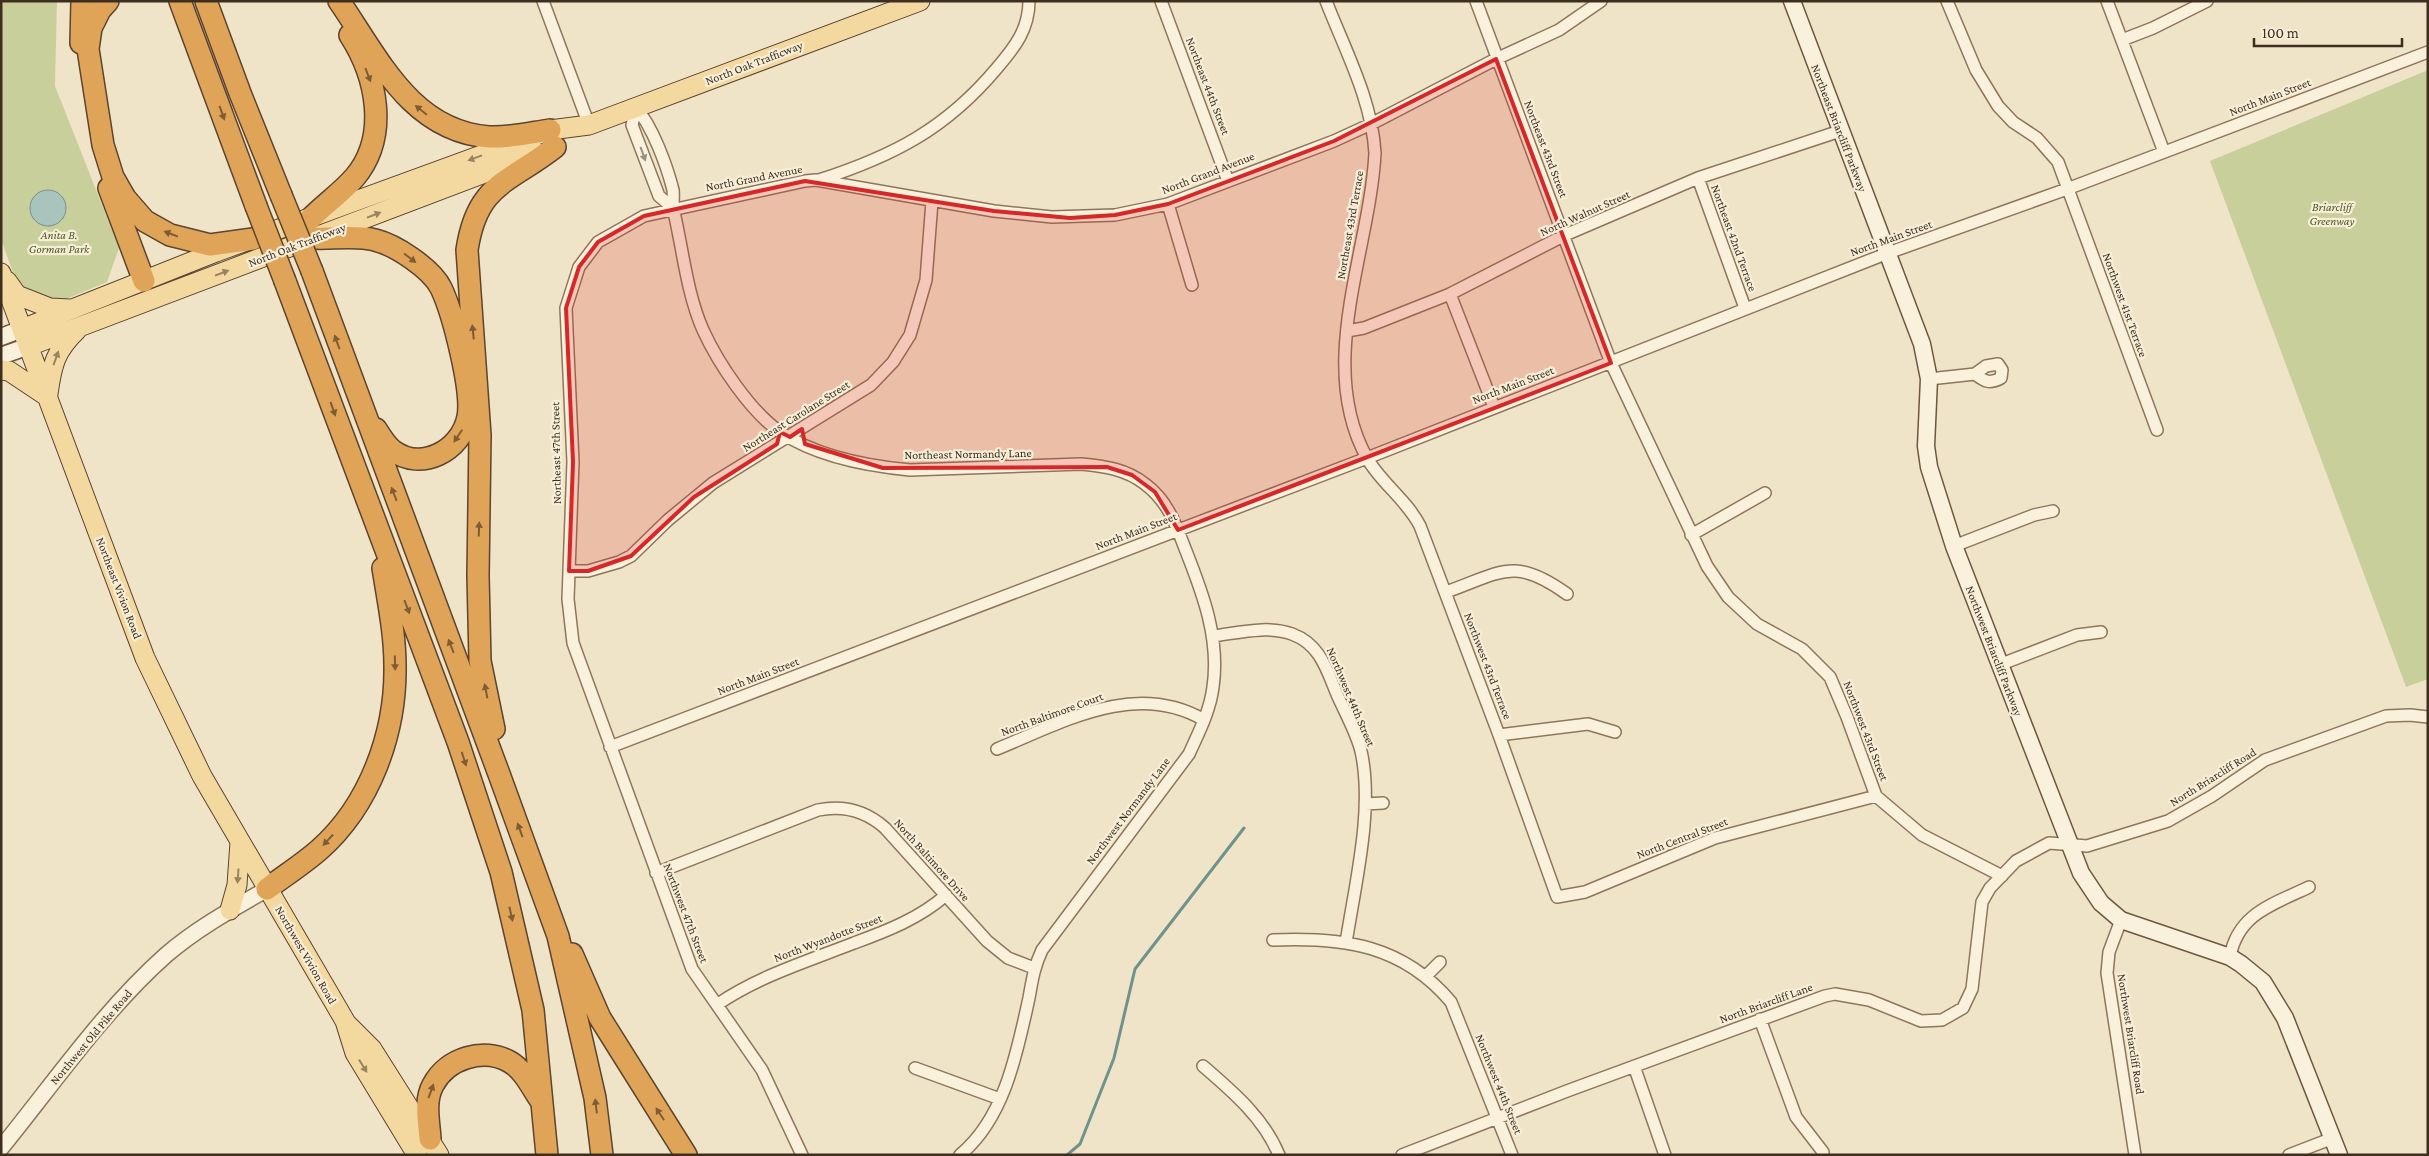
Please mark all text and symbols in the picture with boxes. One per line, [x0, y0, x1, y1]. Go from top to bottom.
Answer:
scale bar [2254, 15, 2402, 47]
text: 100 m [2262, 25, 2299, 41]
street label: Northeast 44th Street [1183, 35, 1233, 138]
street label: North Oak Trafficway [703, 38, 805, 88]
street label: Northeast Briarcliff Parkway [1808, 62, 1870, 194]
one-way arrow [364, 68, 372, 83]
street label: North Main Street [2227, 75, 2314, 119]
street label: Northeast 43rd Street [1521, 99, 1571, 200]
one-way arrow [219, 105, 226, 120]
one-way arrow [414, 105, 427, 116]
one-way arrow [639, 147, 647, 162]
street label: North Grand Avenue [1160, 149, 1256, 197]
one-way arrow [468, 155, 483, 162]
street label: North Grand Avenue [704, 162, 804, 194]
street label: Northeast 43rd Terrace [1334, 170, 1366, 280]
street label: Northeast 42nd Terrace [1708, 183, 1760, 293]
street label: North Walnut Street [1538, 186, 1633, 239]
park label: Briarcliff Greenway [2309, 200, 2355, 228]
one-way arrow [367, 211, 381, 219]
street label: North Main Street [1848, 216, 1935, 259]
street label: North Oak Trafficway [246, 220, 348, 270]
park label: Anita B. Gorman Park [29, 228, 90, 256]
one-way arrow [163, 230, 178, 238]
street label: Northwest 41st Terrace [2100, 251, 2150, 359]
one-way arrow [403, 253, 416, 264]
one-way arrow [215, 269, 230, 277]
one-way arrow [469, 324, 477, 340]
one-way arrow [333, 334, 341, 349]
one-way arrow [53, 350, 60, 365]
street label: North Main Street [1470, 363, 1557, 407]
street label: Northeast Carolane Street [740, 377, 853, 455]
street label: Northeast 47th Street [548, 401, 564, 504]
one-way arrow [329, 402, 337, 417]
one-way arrow [453, 430, 463, 443]
street label: Northeast Normandy Lane [904, 446, 1032, 462]
one-way arrow [390, 486, 398, 501]
street label: North Main Street [1093, 509, 1180, 553]
one-way arrow [475, 521, 483, 537]
street label: Northeast Vivion Road [93, 535, 145, 641]
street label: Northwest Briarcliff Parkway [1963, 584, 2025, 719]
one-way arrow [404, 599, 411, 614]
street label: Northwest 43rd Terrace [1461, 611, 1515, 721]
one-way arrow [447, 638, 455, 653]
street label: Northwest 44th Street [1324, 645, 1379, 750]
street label: North Main Street [715, 654, 802, 698]
one-way arrow [391, 655, 399, 671]
street label: Northwest 43rd Street [1841, 679, 1892, 784]
one-way arrow [482, 684, 490, 699]
street label: North Baltimore Court [999, 689, 1106, 739]
street label: North Briarcliff Road [2167, 744, 2259, 809]
one-way arrow [460, 752, 468, 767]
street label: Northwest Normandy Lane [1083, 755, 1173, 867]
street label: North Central Street [1634, 814, 1731, 862]
street label: North Baltimore Drive [891, 816, 973, 904]
one-way arrow [516, 823, 523, 838]
one-way arrow [322, 834, 334, 846]
street label: Northwest 47th Street [661, 861, 712, 966]
one-way arrow [233, 868, 241, 884]
street label: Northwest Vivion Road [272, 904, 340, 1007]
one-way arrow [507, 907, 515, 922]
street label: North Wyandotte Street [772, 911, 885, 965]
street label: Northwest Briarcliff Road [2115, 973, 2148, 1096]
street label: North Briarcliff Lane [1718, 980, 1814, 1026]
street label: Northwest Old Pike Road [47, 986, 135, 1087]
street label: Northwest 44th Street [1473, 1032, 1526, 1137]
one-way arrow [358, 1059, 367, 1072]
one-way arrow [428, 1083, 436, 1098]
one-way arrow [592, 1098, 600, 1114]
one-way arrow [655, 1107, 664, 1121]

